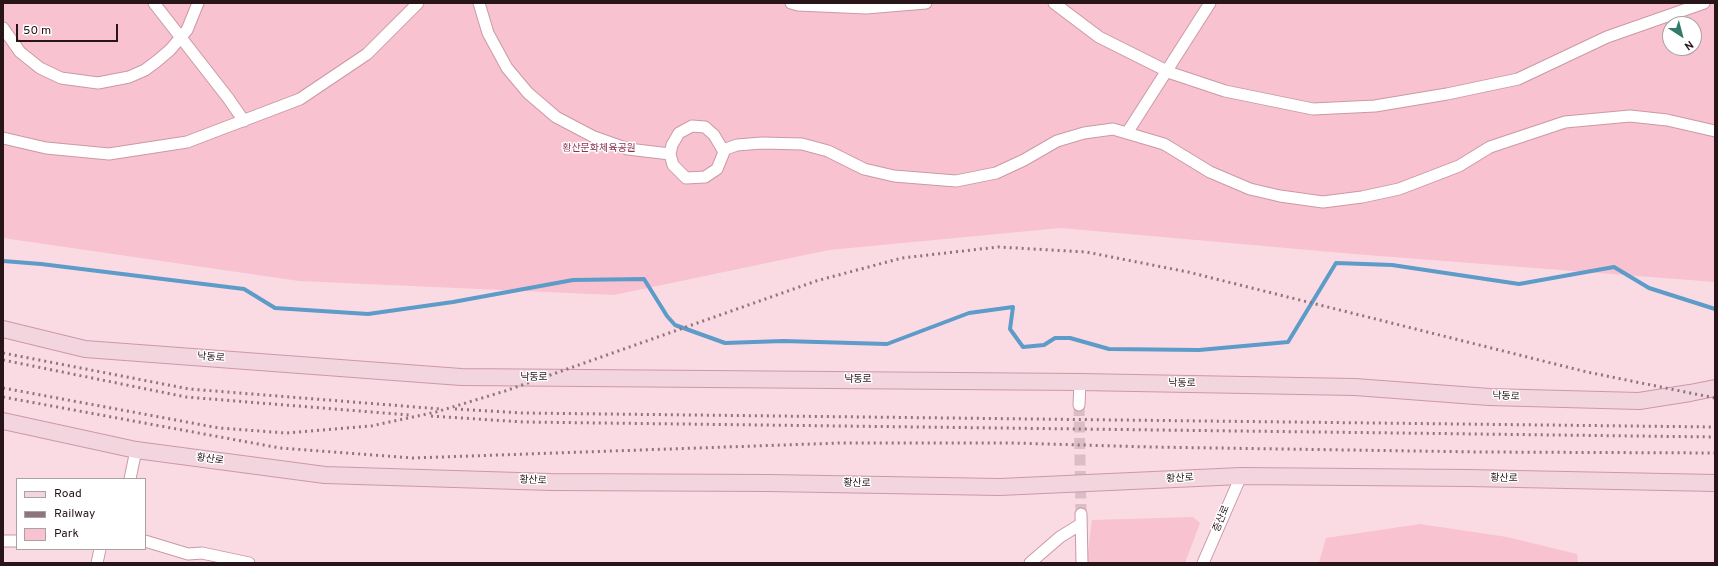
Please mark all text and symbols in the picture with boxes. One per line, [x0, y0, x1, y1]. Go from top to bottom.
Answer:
scale bar [18, 16, 120, 42]
north arrow [1662, 16, 1702, 56]
text: 50 m [23, 23, 51, 39]
text: N [1681, 37, 1696, 53]
park label: 황산문화체육공원 [562, 143, 636, 155]
street label: 낙동로 [197, 351, 225, 365]
street label: 낙동로 [520, 372, 548, 384]
street label: 낙동로 [844, 374, 872, 386]
street label: 낙동로 [1168, 378, 1196, 390]
street label: 낙동로 [1492, 391, 1520, 403]
street label: 황산로 [195, 452, 225, 468]
street label: 황산로 [1166, 472, 1194, 486]
street label: 황산로 [1490, 473, 1518, 485]
street label: 황산로 [519, 475, 547, 487]
legend [16, 478, 146, 550]
street label: 황산로 [843, 478, 871, 490]
text: Road [54, 486, 82, 502]
street label: 증산로 [1211, 504, 1233, 534]
text: Railway [54, 506, 95, 522]
text: Park [54, 526, 79, 542]

